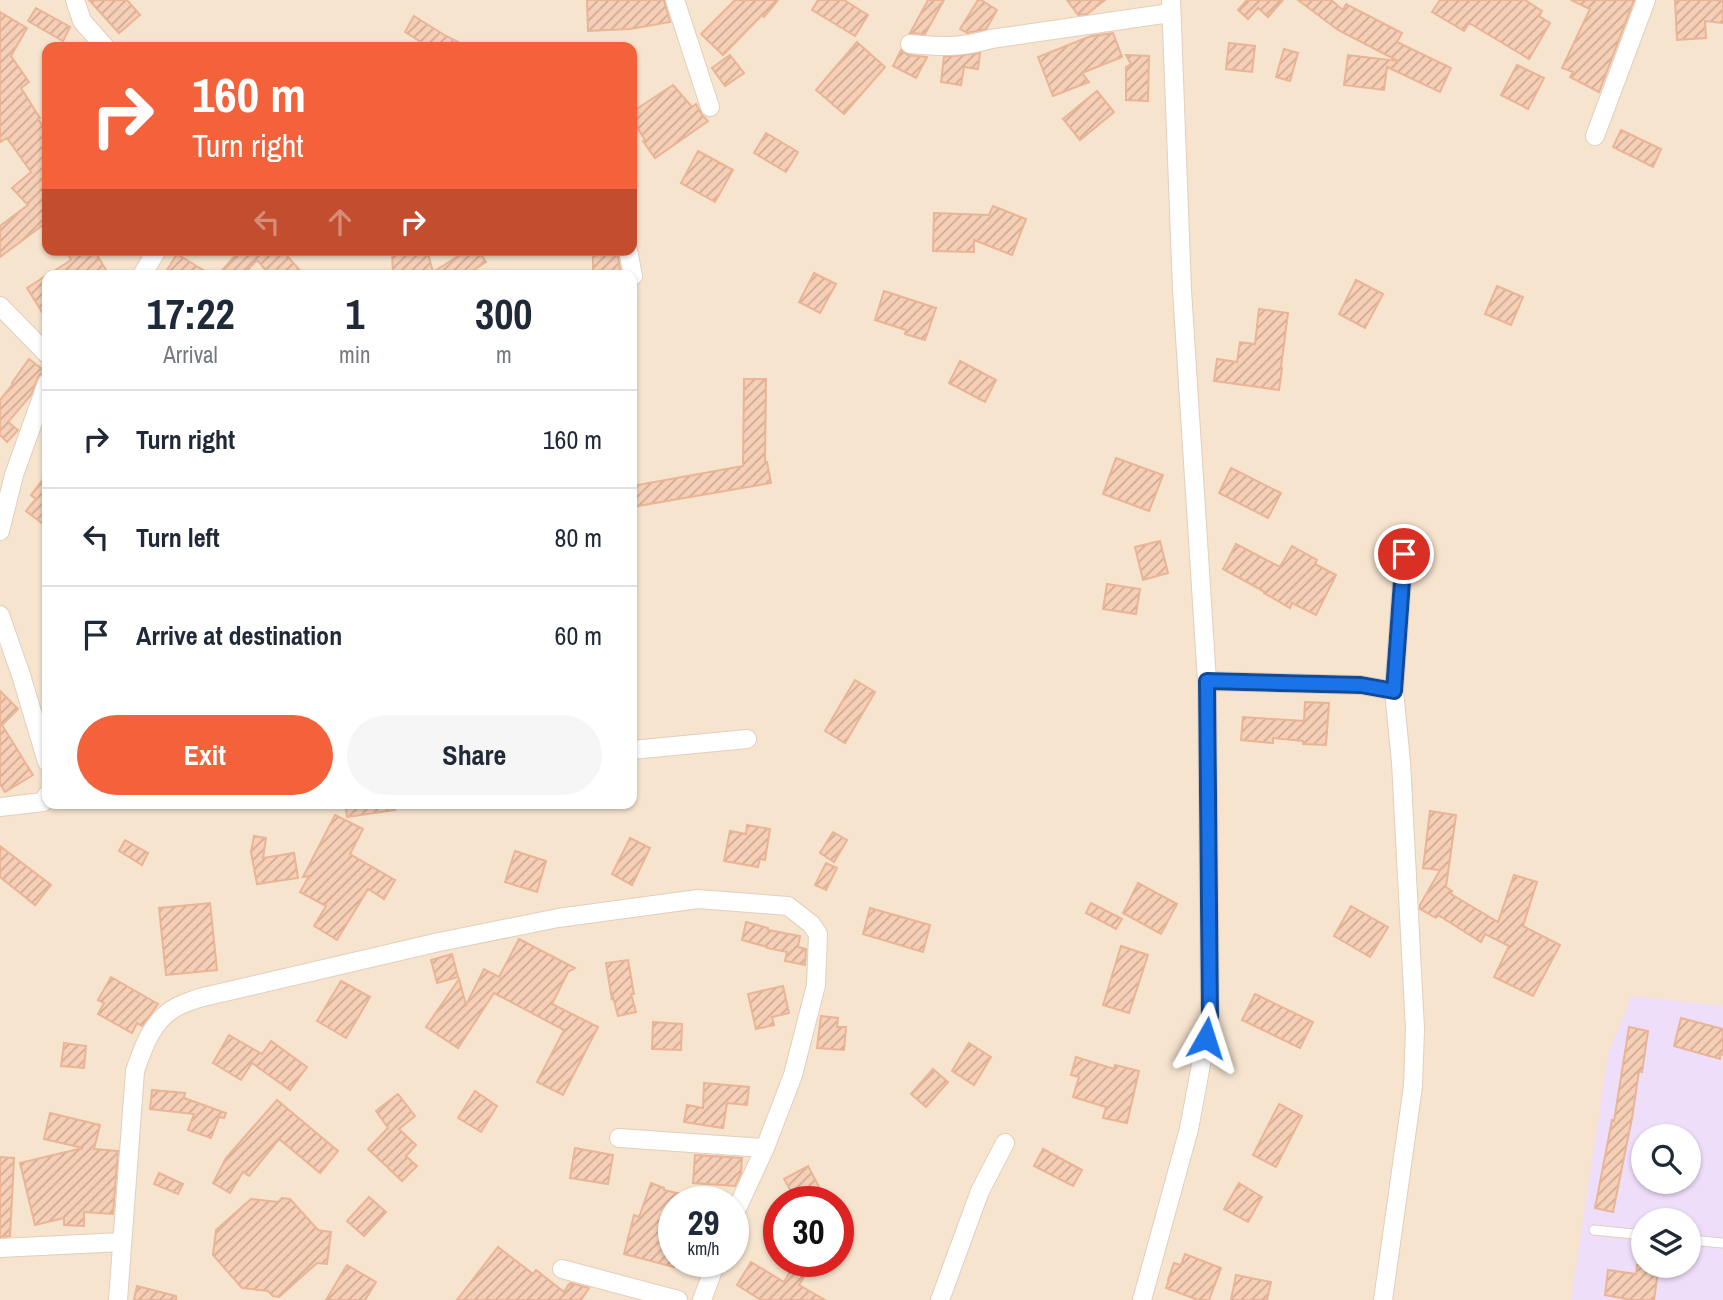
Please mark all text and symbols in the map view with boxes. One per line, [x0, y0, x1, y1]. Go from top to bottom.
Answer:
text: 160 m [192, 61, 306, 127]
icon: right [77, 70, 168, 161]
text: Turn right [192, 124, 304, 167]
icon: left [248, 203, 286, 241]
icon: ahead [321, 203, 359, 241]
icon: right [394, 203, 432, 241]
text: 17:22 [147, 286, 235, 342]
text: 1 [345, 286, 364, 342]
text: 300 [475, 286, 533, 342]
text: Arrival [163, 339, 218, 370]
text: min [339, 339, 371, 370]
text: m [496, 339, 512, 370]
icon: right [77, 420, 115, 458]
text: Turn right [136, 422, 235, 457]
text: 160 m [543, 422, 602, 457]
icon: left [77, 518, 115, 556]
text: Turn left [136, 520, 220, 555]
text: 80 m [555, 520, 602, 555]
pin [1374, 524, 1434, 584]
icon: arrive [1385, 535, 1423, 573]
icon: arrive [77, 616, 115, 654]
text: Arrive at destination [136, 618, 342, 653]
text: 60 m [555, 618, 602, 653]
button: Exit [77, 715, 333, 795]
button: Share [347, 715, 602, 795]
position arrow [1169, 1001, 1243, 1075]
map controls [1631, 1124, 1701, 1278]
button: search [1631, 1124, 1701, 1194]
speed limit sign: 30 [763, 1186, 854, 1277]
text: 29 [688, 1199, 719, 1246]
button: layers [1631, 1208, 1701, 1278]
text: km/h [688, 1236, 720, 1261]

